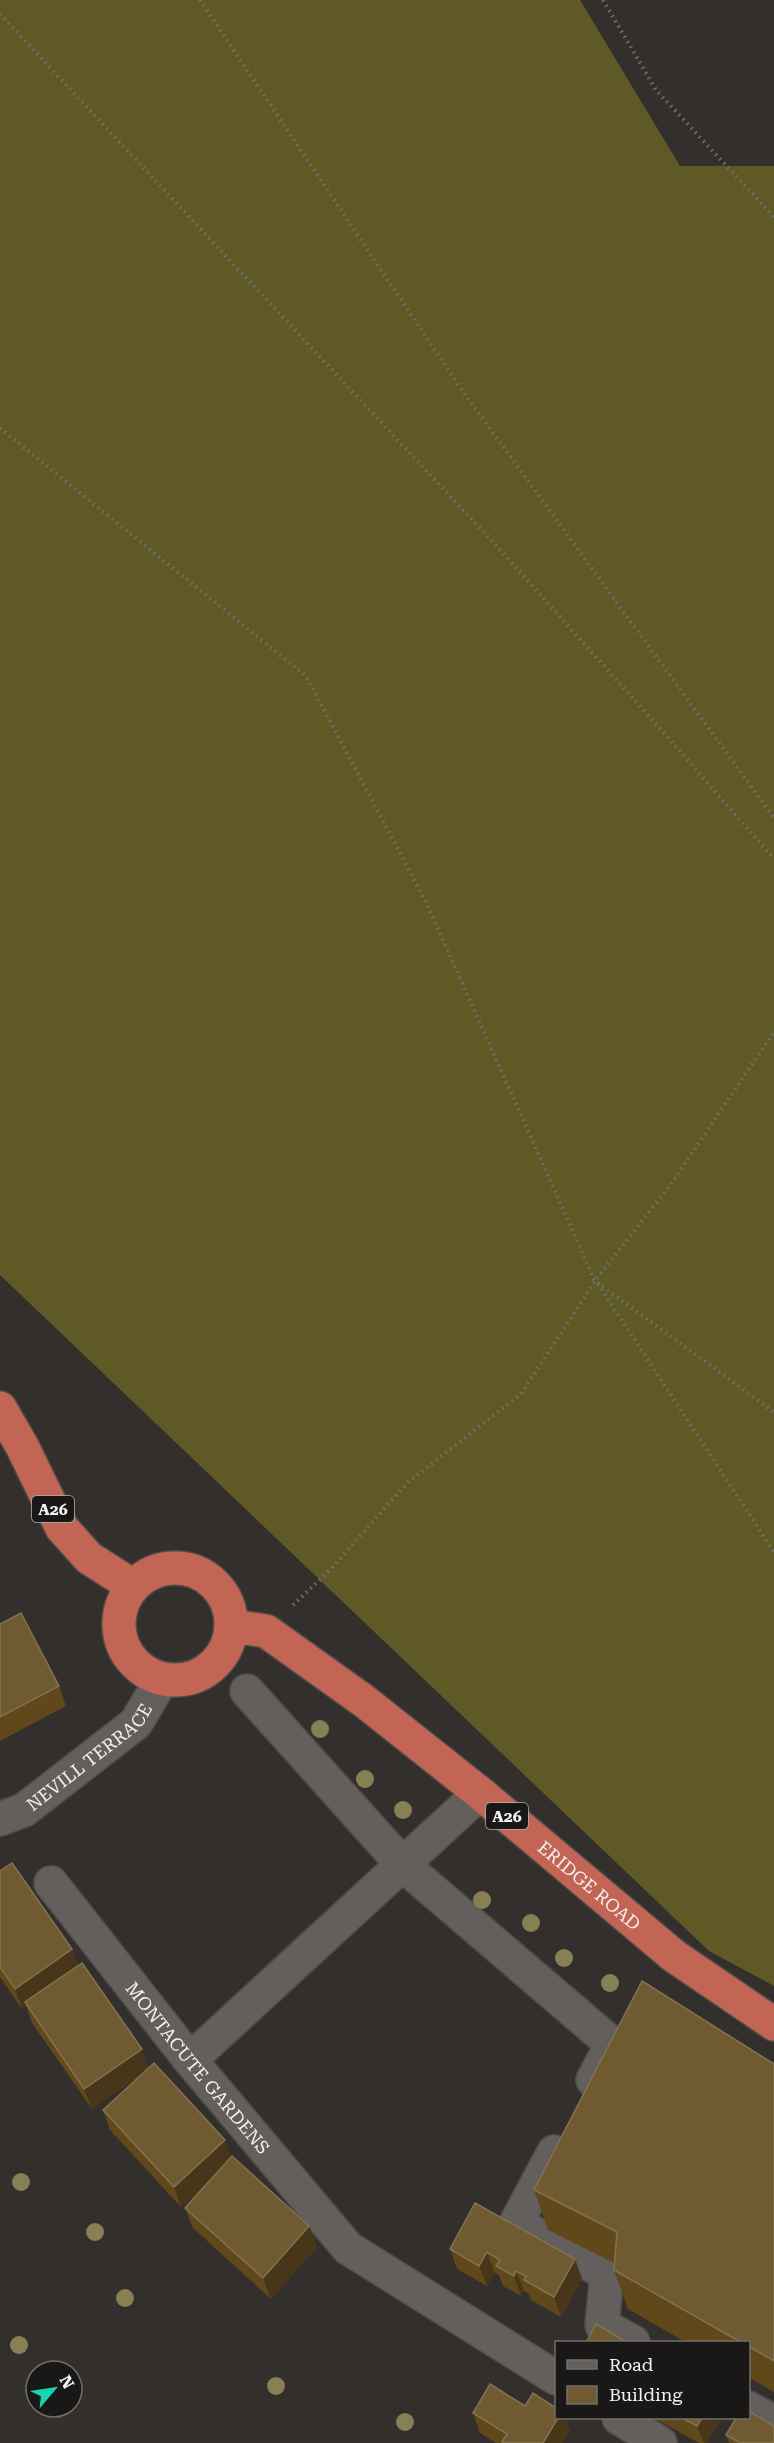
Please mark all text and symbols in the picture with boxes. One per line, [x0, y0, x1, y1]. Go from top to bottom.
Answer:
road number: A26 [32, 1496, 74, 1522]
street label: NEVILL TERRACE [22, 1699, 156, 1815]
road number: A26 [486, 1803, 528, 1829]
street label: ERIDGE ROAD [534, 1836, 645, 1934]
street label: MONTACUTE GARDENS [122, 1977, 274, 2158]
legend [555, 2341, 750, 2419]
text: Road [609, 2354, 654, 2375]
north arrow [24, 2359, 84, 2419]
text: N [55, 2372, 78, 2392]
text: Building [609, 2384, 683, 2405]

